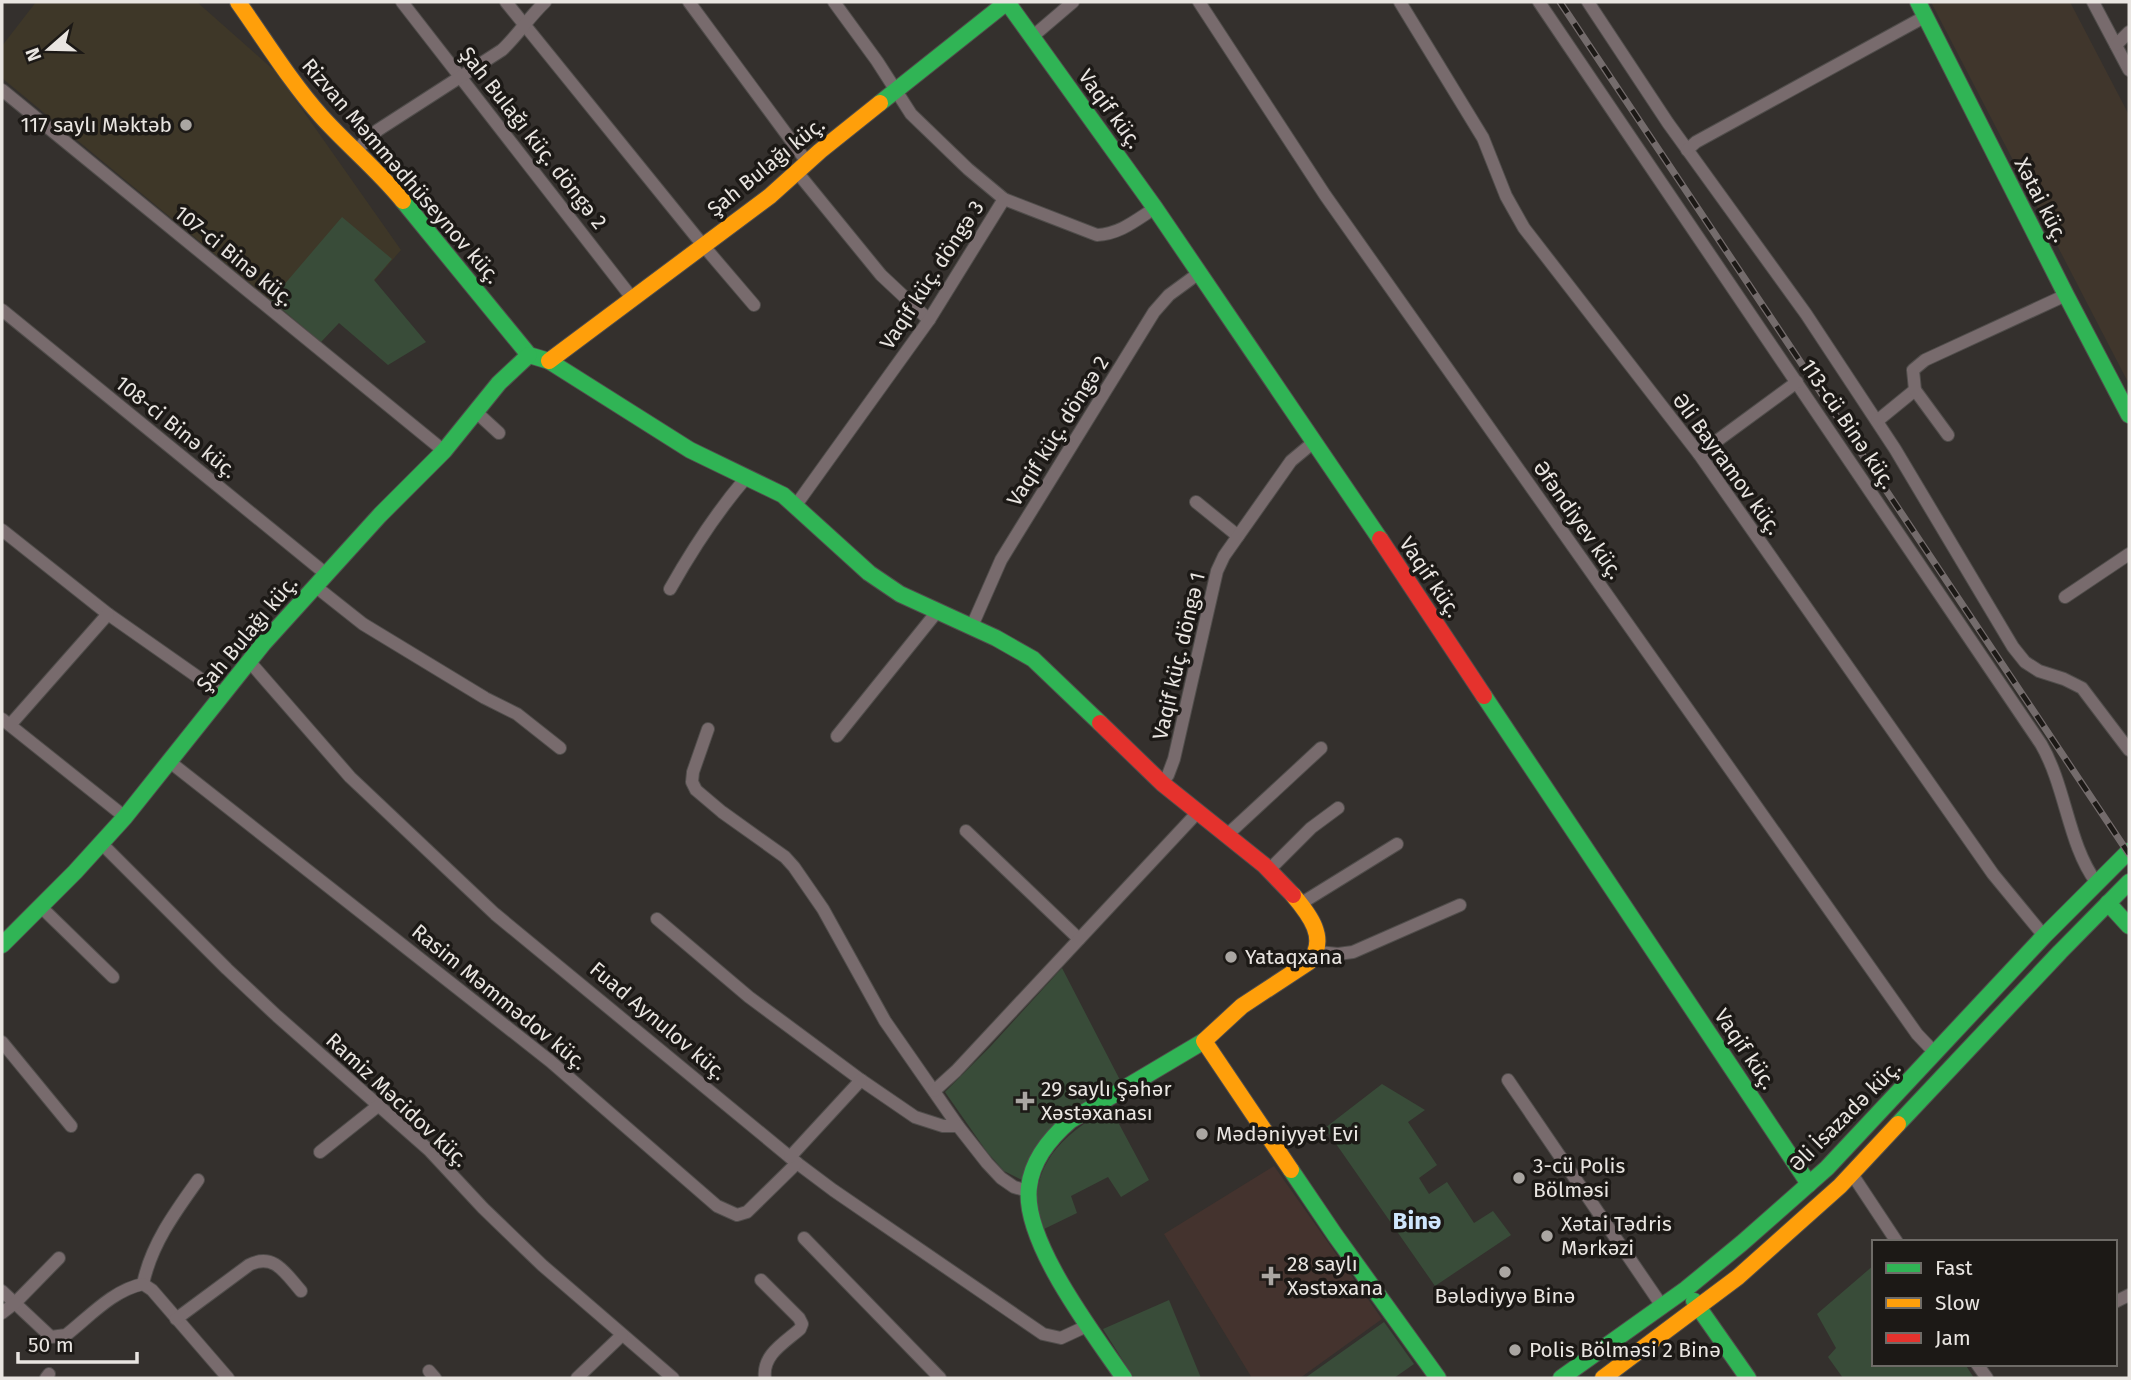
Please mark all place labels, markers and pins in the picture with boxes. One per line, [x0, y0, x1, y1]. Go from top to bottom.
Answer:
place label: 117 saylı Məktəb [20, 112, 172, 138]
marker: 117 saylı Məktəb [178, 117, 194, 133]
place label: Yataqxana [1245, 944, 1343, 970]
marker: Yataqxana [1223, 949, 1239, 965]
place label: 29 saylı Şəhər Xəstəxanası [1041, 1076, 1172, 1126]
marker: 29 saylı Şəhər Xəstəxanası [1015, 1091, 1035, 1111]
place label: Mədəniyyət Evi [1216, 1121, 1359, 1147]
marker: Mədəniyyət Evi [1194, 1126, 1210, 1142]
place label: 3-cü Polis Bölməsi [1533, 1153, 1625, 1203]
marker: 3-cü Polis Bölməsi [1511, 1170, 1527, 1186]
place label: Xətai Tədris Mərkəzi [1561, 1211, 1672, 1261]
marker: Xətai Tədris Mərkəzi [1539, 1228, 1555, 1244]
place label: 28 saylı Xəstəxana [1287, 1251, 1383, 1301]
marker: Bələdiyyə Binə [1497, 1264, 1513, 1280]
marker: 28 saylı Xəstəxana [1261, 1266, 1281, 1286]
place label: Bələdiyyə Binə [1435, 1283, 1575, 1309]
place label: Polis Bölməsi 2 Binə [1529, 1337, 1721, 1363]
marker: Polis Bölməsi 2 Binə [1507, 1342, 1523, 1358]

